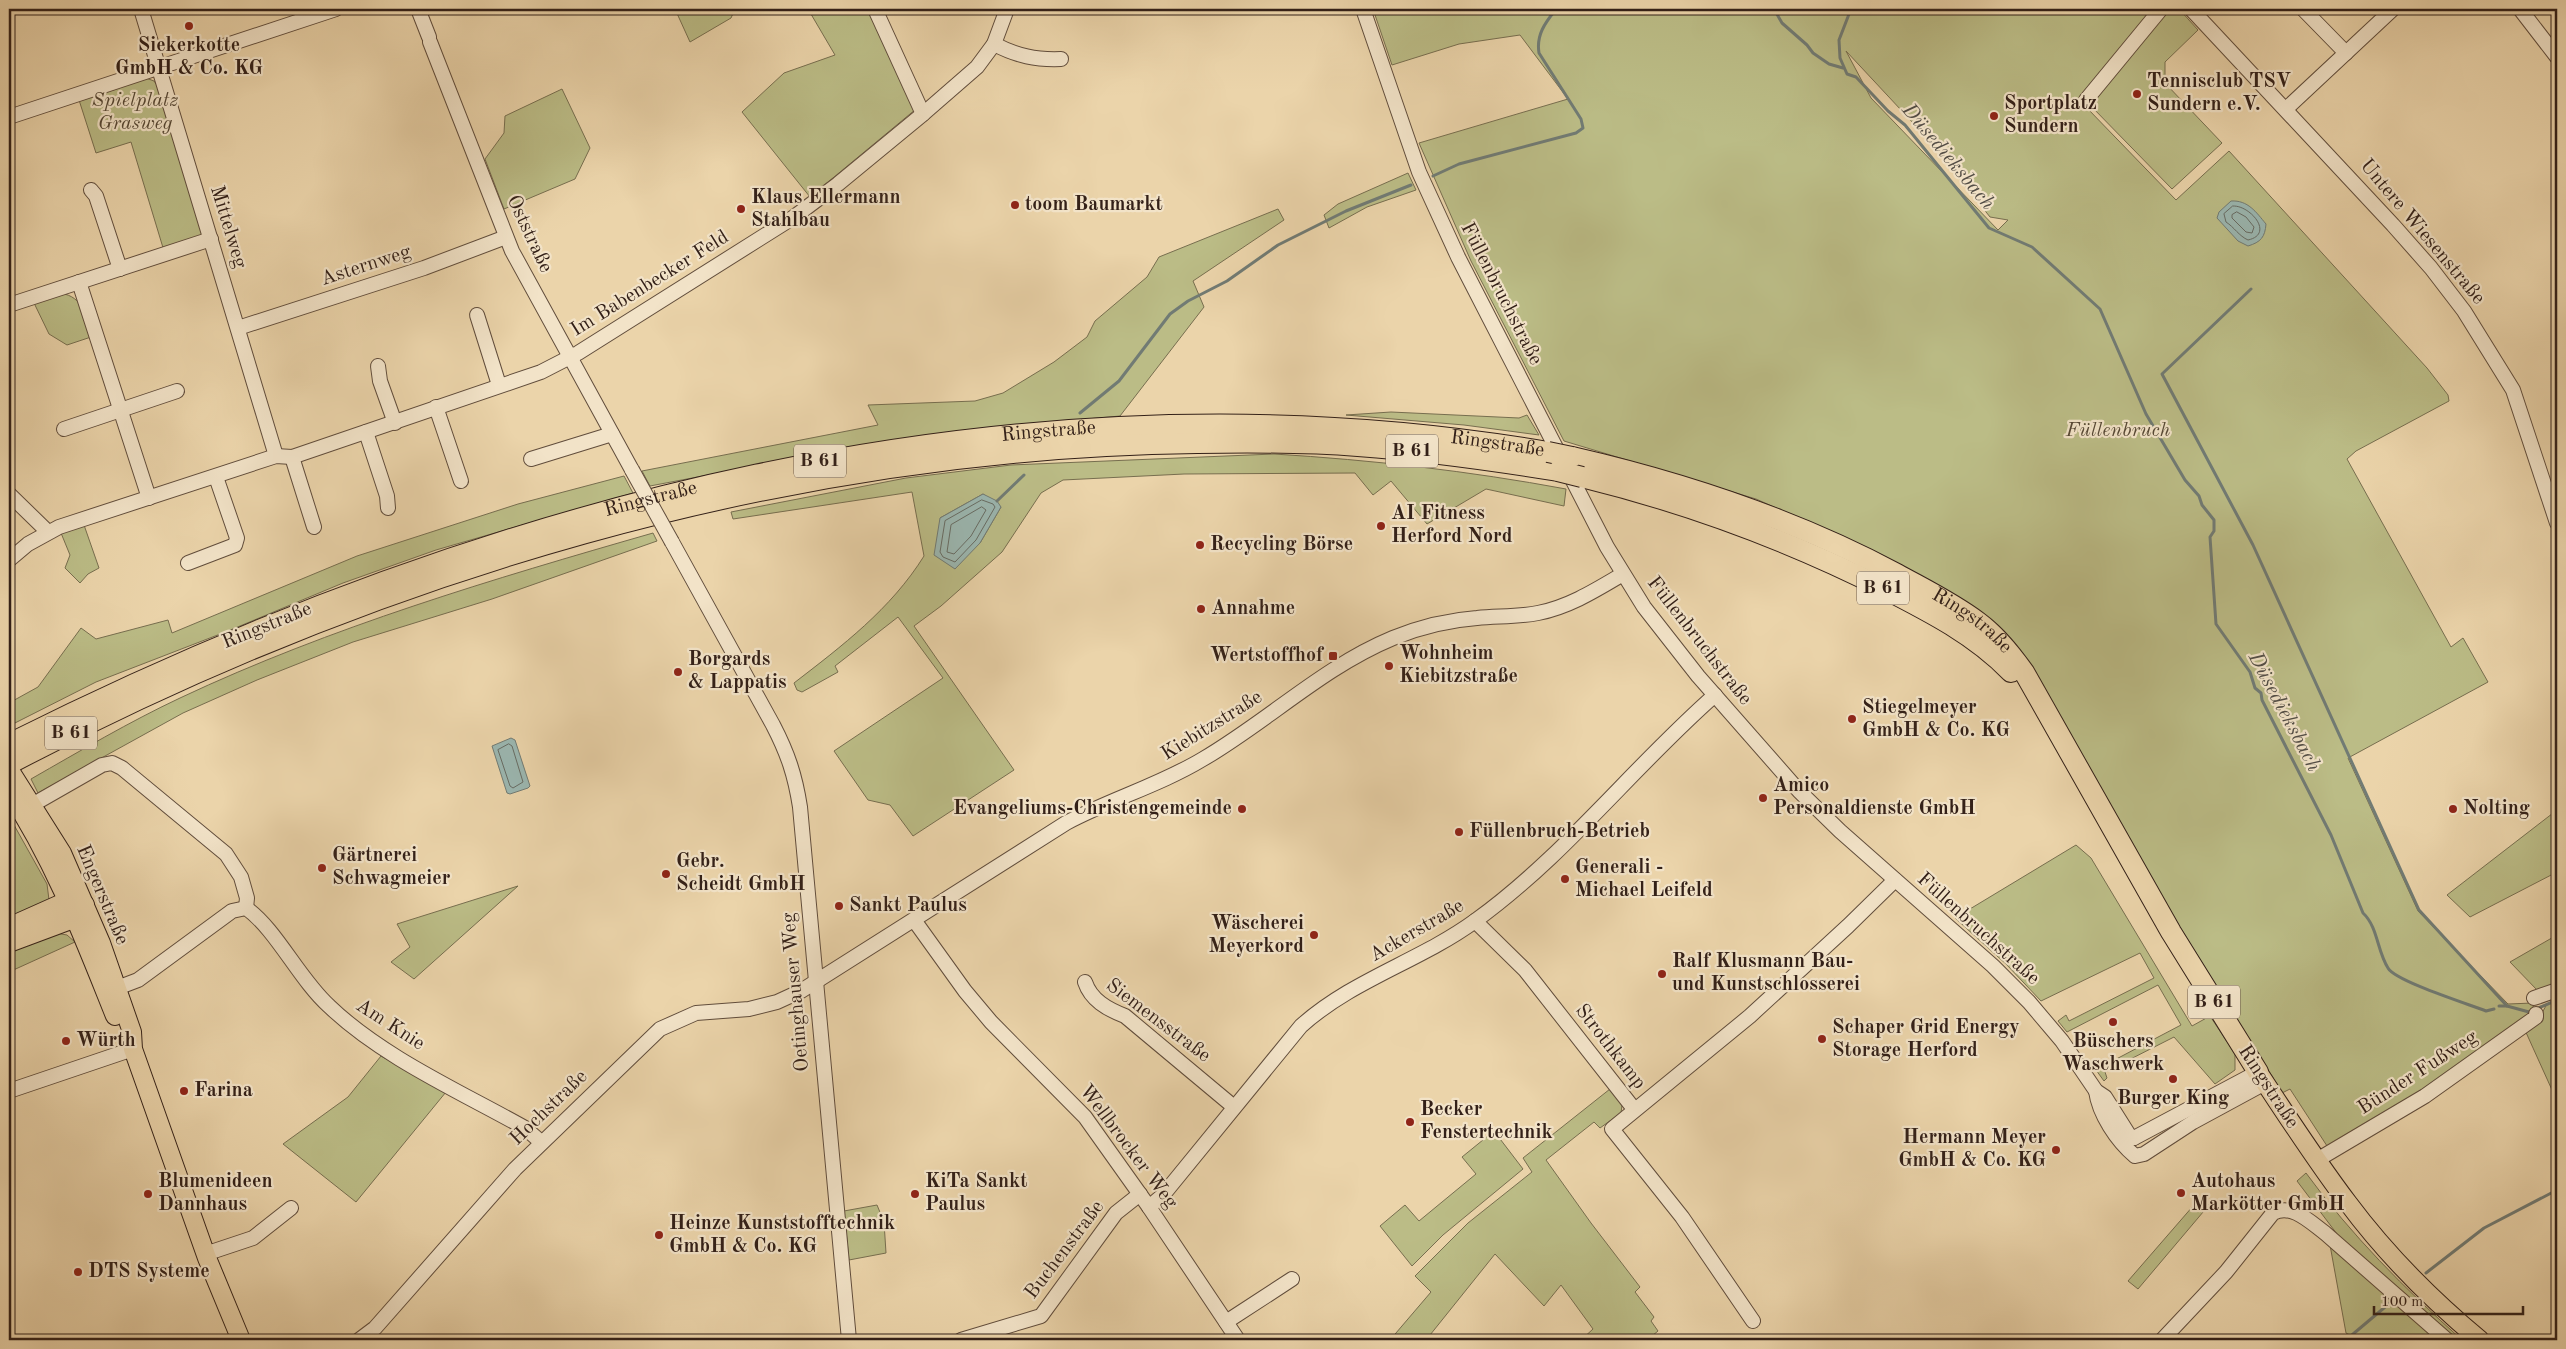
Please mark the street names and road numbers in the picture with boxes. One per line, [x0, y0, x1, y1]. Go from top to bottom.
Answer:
street label: Untere Wiesenstraße [2356, 156, 2488, 308]
street label: Mittelweg [206, 183, 250, 271]
street label: Oststraße [502, 192, 556, 276]
street label: Füllenbruchstraße [1456, 219, 1546, 369]
street label: Im Babenbecker Feld [568, 227, 732, 341]
street label: Asternweg [318, 242, 414, 290]
street label: Ringstraße [1000, 418, 1096, 446]
street label: Ringstraße [1449, 428, 1546, 461]
road number: B 61 [1386, 434, 1438, 468]
road number: B 61 [794, 444, 846, 478]
street label: Ringstraße [602, 478, 699, 521]
road number: B 61 [1857, 572, 1909, 604]
street label: Füllenbruchstraße [1643, 573, 1755, 709]
street label: Ringstraße [1928, 585, 2016, 658]
street label: Ringstraße [219, 599, 315, 653]
street label: Kiebitzstraße [1158, 687, 1266, 765]
road number: B 61 [45, 716, 97, 750]
street label: Engerstraße [72, 842, 132, 948]
street label: Füllenbruchstraße [1913, 869, 2043, 989]
street label: Ackerstraße [1366, 896, 1468, 966]
street label: Oetinghauser Weg [779, 911, 813, 1072]
street label: Siemensstraße [1102, 975, 1214, 1067]
road number: B 61 [2188, 986, 2240, 1019]
street label: Am Knie [352, 996, 428, 1054]
street label: Strothkamp [1571, 1001, 1649, 1093]
street label: Bünder Fußweg [2355, 1027, 2481, 1119]
street label: Ringstraße [2234, 1042, 2302, 1132]
street label: Hochstraße [507, 1067, 591, 1149]
street label: Wellbrocker Weg [1075, 1081, 1181, 1213]
street label: Buchenstraße [1022, 1197, 1108, 1303]

